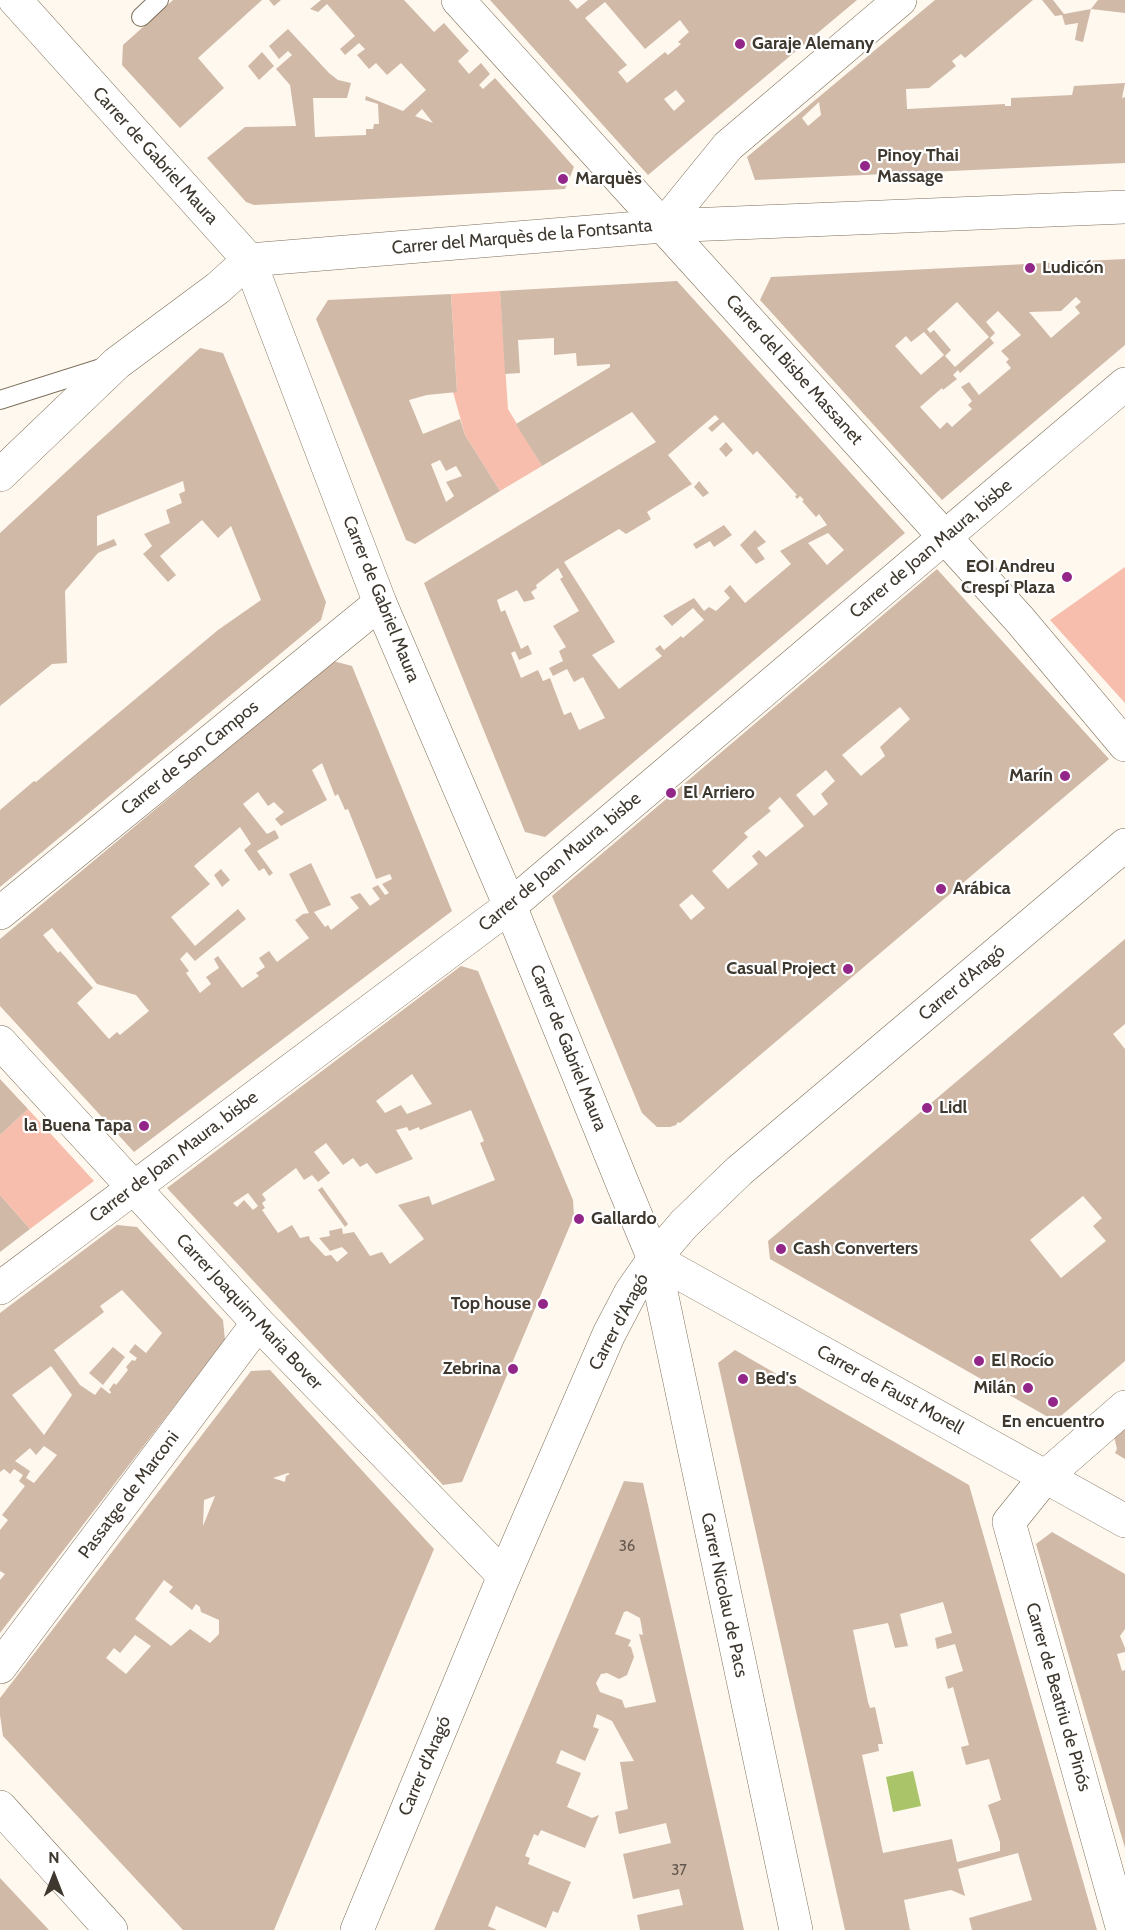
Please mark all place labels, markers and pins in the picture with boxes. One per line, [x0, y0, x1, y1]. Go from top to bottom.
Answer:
place label: Garaje Alemany [752, 33, 874, 55]
marker: Garaje Alemany [733, 37, 747, 51]
place label: Pinoy Thai Massage [877, 145, 959, 188]
marker: Pinoy Thai Massage [858, 159, 872, 173]
place label: Marquès [575, 168, 642, 190]
marker: Marquès [556, 172, 570, 186]
place label: Ludicón [1042, 257, 1104, 279]
marker: Ludicón [1023, 261, 1037, 275]
place label: EOI Andreu Crespí Plaza [961, 556, 1055, 598]
marker: EOI Andreu Crespí Plaza [1060, 570, 1074, 584]
place label: Marín [1009, 765, 1053, 787]
marker: Marín [1058, 769, 1072, 783]
place label: El Arriero [683, 782, 755, 804]
marker: El Arriero [664, 786, 678, 800]
place label: Arábica [953, 878, 1011, 900]
marker: Arábica [934, 882, 948, 896]
place label: Casual Project [726, 958, 836, 980]
marker: Casual Project [841, 962, 855, 976]
place label: Lidl [939, 1097, 967, 1119]
marker: Lidl [920, 1101, 934, 1115]
place label: la Buena Tapa [24, 1115, 132, 1137]
marker: la Buena Tapa [137, 1119, 151, 1133]
place label: Gallardo [591, 1208, 657, 1230]
marker: Gallardo [572, 1212, 586, 1226]
place label: Cash Converters [793, 1238, 918, 1260]
marker: Cash Converters [774, 1242, 788, 1256]
place label: Top house [451, 1293, 531, 1315]
marker: Top house [536, 1297, 550, 1311]
place label: El Rocío [991, 1350, 1054, 1372]
marker: El Rocío [972, 1354, 986, 1368]
place label: Zebrina [443, 1358, 501, 1380]
marker: Zebrina [506, 1362, 520, 1376]
place label: Bed's [755, 1368, 797, 1390]
marker: Bed's [736, 1372, 750, 1386]
place label: Milán [973, 1377, 1016, 1399]
marker: Milán [1021, 1381, 1035, 1395]
marker: En encuentro [1046, 1395, 1060, 1409]
place label: En encuentro [1002, 1411, 1104, 1433]

